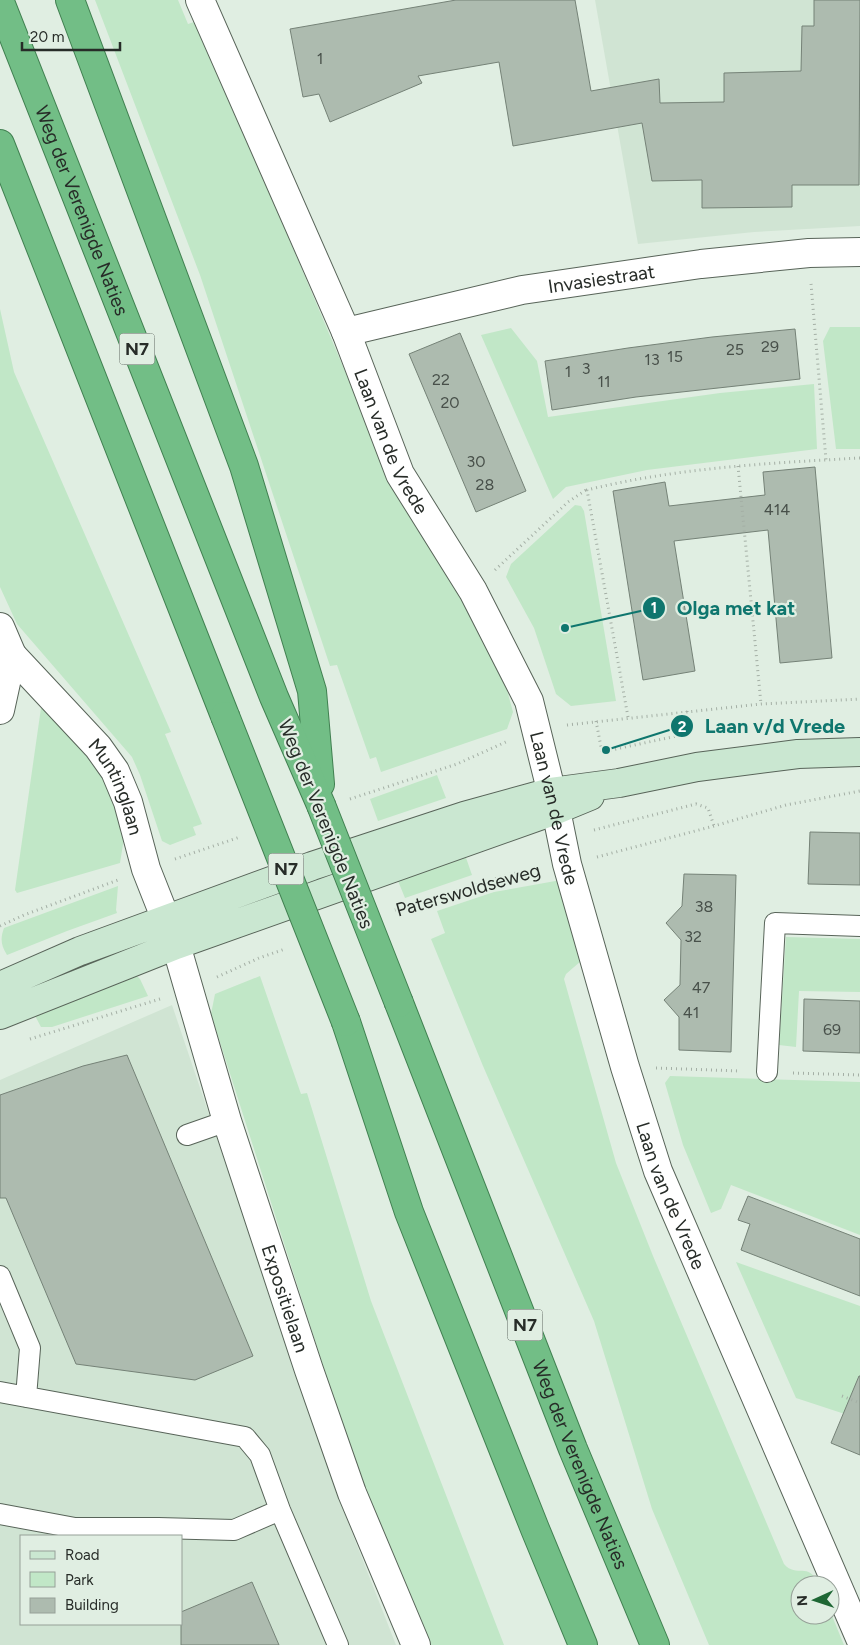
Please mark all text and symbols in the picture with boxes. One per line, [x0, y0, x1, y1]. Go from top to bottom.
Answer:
scale bar [22, 20, 120, 52]
text: 20 m [30, 28, 64, 46]
house number: 1 [317, 49, 323, 68]
street label: Weg der Verenigde Naties [30, 102, 134, 319]
street label: Invasiestraat [546, 259, 656, 298]
road number: N7 [120, 334, 154, 364]
house number: 29 [761, 337, 779, 356]
house number: 25 [726, 340, 744, 359]
house number: 15 [667, 347, 683, 366]
house number: 13 [644, 350, 660, 369]
house number: 3 [582, 359, 590, 378]
house number: 1 [565, 362, 571, 381]
street label: Laan van de Vrede [349, 365, 434, 518]
house number: 22 [432, 370, 450, 389]
house number: 11 [597, 372, 611, 391]
house number: 20 [440, 393, 460, 412]
house number: 30 [467, 452, 485, 471]
house number: 28 [476, 475, 494, 494]
house number: 414 [764, 500, 790, 519]
callout: Olga met kat [642, 590, 805, 625]
text: Olga met kat [677, 596, 795, 620]
text: 1 [651, 599, 657, 617]
callout: Laan v/d Vrede [670, 709, 855, 744]
text: Laan v/d Vrede [705, 714, 845, 738]
street label: Weg der Verenigde Naties [273, 716, 379, 932]
text: 2 [678, 718, 687, 736]
street label: Laan van de Vrede [525, 729, 584, 887]
street label: Muntinglaan [84, 733, 148, 837]
road number: N7 [268, 854, 304, 884]
street label: Paterswoldseweg [393, 858, 543, 922]
house number: 38 [695, 897, 713, 916]
house number: 32 [684, 927, 702, 946]
house number: 47 [692, 978, 711, 997]
house number: 41 [683, 1003, 699, 1022]
house number: 69 [823, 1020, 841, 1039]
street label: Laan van de Vrede [632, 1119, 711, 1273]
street label: Expositielaan [257, 1242, 314, 1355]
road number: N7 [508, 1310, 542, 1340]
street label: Weg der Verenigde Naties [528, 1357, 633, 1573]
legend [20, 1535, 182, 1625]
text: Road [65, 1546, 100, 1564]
text: Park [65, 1571, 94, 1589]
north arrow [790, 1575, 840, 1625]
text: N [794, 1595, 811, 1607]
text: Building [65, 1596, 119, 1614]

